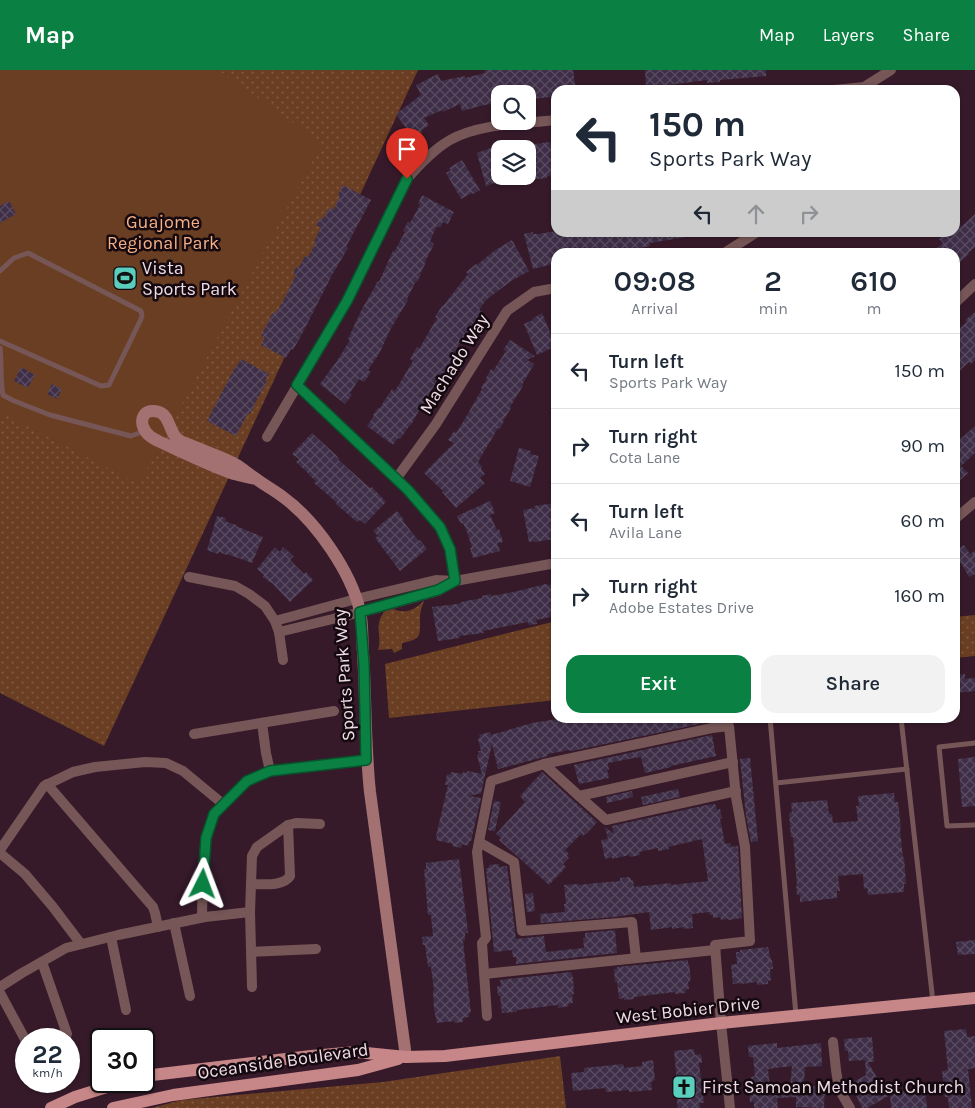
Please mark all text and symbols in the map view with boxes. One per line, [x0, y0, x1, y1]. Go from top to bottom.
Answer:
text: Map [25, 21, 75, 49]
text: Map [759, 24, 795, 46]
text: Layers [823, 24, 875, 46]
text: Share [903, 24, 950, 46]
map controls [491, 85, 536, 185]
button: search [491, 85, 536, 130]
text: 150 m [649, 104, 746, 145]
icon: left [566, 105, 631, 170]
pin [386, 128, 428, 179]
icon: arrive [393, 135, 421, 163]
button: layers [491, 140, 536, 185]
text: Sports Park Way [649, 146, 811, 172]
icon: left [689, 200, 717, 228]
icon: ahead [742, 200, 770, 228]
icon: right [795, 200, 823, 228]
park label: Guajome Regional Park [107, 211, 219, 254]
place label: Vista Sports Park [142, 257, 237, 300]
text: 09:08 [614, 263, 696, 299]
text: 2 [764, 263, 782, 299]
text: 610 [850, 263, 897, 299]
sports icon: Vista Sports Park [112, 265, 138, 291]
text: Arrival [631, 299, 678, 318]
text: min [758, 299, 788, 318]
text: m [866, 299, 881, 318]
street label: Machado Way [415, 309, 494, 418]
text: Turn left [609, 351, 684, 373]
icon: left [566, 357, 594, 385]
text: 150 m [894, 360, 945, 382]
text: Sports Park Way [609, 373, 727, 392]
text: Turn right [609, 426, 698, 448]
icon: right [566, 432, 594, 460]
text: 90 m [900, 435, 945, 457]
text: Cota Lane [609, 448, 680, 467]
text: Turn left [609, 501, 684, 523]
icon: left [566, 507, 594, 535]
text: 60 m [901, 510, 945, 532]
text: Avila Lane [609, 523, 682, 542]
text: Turn right [609, 576, 698, 598]
icon: right [566, 582, 594, 610]
text: 160 m [894, 585, 945, 607]
text: Adobe Estates Drive [609, 598, 754, 617]
street label: Sports Park Way [328, 607, 360, 742]
button: Exit [566, 655, 751, 713]
button: Share [761, 655, 945, 713]
position arrow [176, 857, 228, 909]
street label: West Bobier Drive [615, 992, 761, 1028]
speed limit sign: 30 [90, 1028, 155, 1093]
street label: Oceanside Boulevard [196, 1038, 370, 1084]
text: 22 [32, 1040, 63, 1069]
text: km/h [32, 1066, 63, 1080]
church icon: First Samoan Methodist Church [671, 1074, 697, 1100]
place label: First Samoan Methodist Church [702, 1076, 964, 1098]

